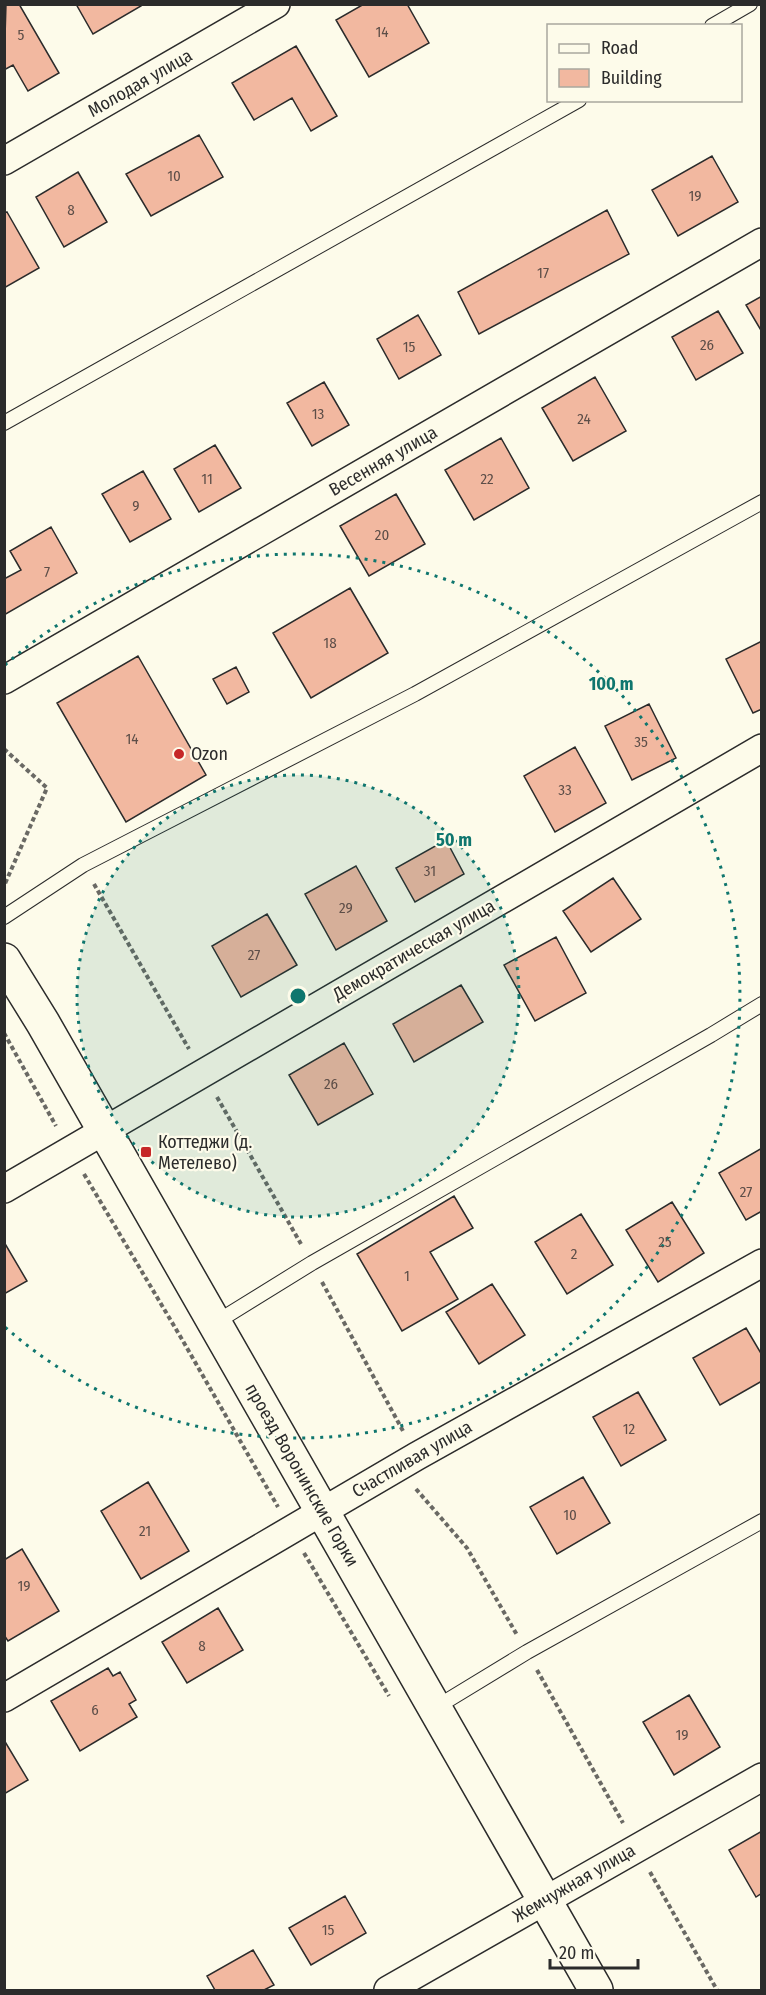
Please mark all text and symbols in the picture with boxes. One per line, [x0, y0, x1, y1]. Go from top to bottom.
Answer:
house number: 14 [375, 23, 389, 41]
legend [547, 24, 742, 102]
house number: 5 [18, 26, 25, 44]
text: Road [601, 37, 638, 59]
street label: Молодая улица [84, 44, 196, 122]
text: Building [601, 67, 662, 89]
house number: 10 [167, 167, 181, 185]
house number: 19 [688, 187, 702, 205]
house number: 8 [67, 201, 75, 219]
house number: 17 [537, 264, 549, 282]
house number: 26 [700, 336, 714, 354]
house number: 15 [403, 338, 415, 356]
house number: 13 [312, 405, 325, 423]
house number: 24 [577, 410, 591, 428]
street label: Весенняя улица [325, 421, 441, 501]
house number: 11 [201, 470, 213, 488]
house number: 22 [480, 470, 494, 488]
house number: 9 [132, 497, 140, 515]
house number: 20 [375, 526, 389, 544]
house number: 7 [44, 563, 50, 581]
house number: 18 [323, 634, 337, 652]
text: 100 m [589, 673, 633, 695]
house number: 14 [125, 730, 139, 748]
house number: 35 [634, 733, 648, 751]
place label: Ozon [191, 743, 228, 765]
marker: Ozon [172, 747, 186, 761]
house number: 33 [558, 781, 572, 799]
text: 50 m [436, 829, 472, 851]
house number: 31 [424, 862, 436, 880]
street label: Демократическая улица [328, 895, 499, 1006]
house number: 29 [339, 899, 353, 917]
house number: 27 [248, 946, 260, 964]
centre of rings [288, 986, 308, 1006]
house number: 26 [324, 1075, 338, 1093]
place label: Коттеджи (д. Метелево) [158, 1131, 253, 1174]
marker: Коттеджи (д. Метелево) [139, 1145, 153, 1159]
house number: 27 [740, 1183, 752, 1201]
house number: 25 [658, 1233, 672, 1251]
house number: 2 [571, 1245, 578, 1263]
house number: 1 [404, 1267, 410, 1285]
street label: проезд Воронинские Горки [240, 1379, 364, 1571]
street label: Счастливая улица [348, 1416, 476, 1502]
house number: 12 [623, 1420, 636, 1438]
house number: 10 [563, 1506, 577, 1524]
house number: 21 [139, 1522, 151, 1540]
house number: 19 [17, 1577, 31, 1595]
house number: 8 [198, 1637, 206, 1655]
house number: 6 [91, 1701, 99, 1719]
house number: 19 [675, 1726, 689, 1744]
street label: Жемчужная улица [509, 1839, 639, 1927]
house number: 15 [322, 1921, 334, 1939]
scale bar [550, 1932, 638, 1970]
text: 20 m [559, 1942, 594, 1964]

